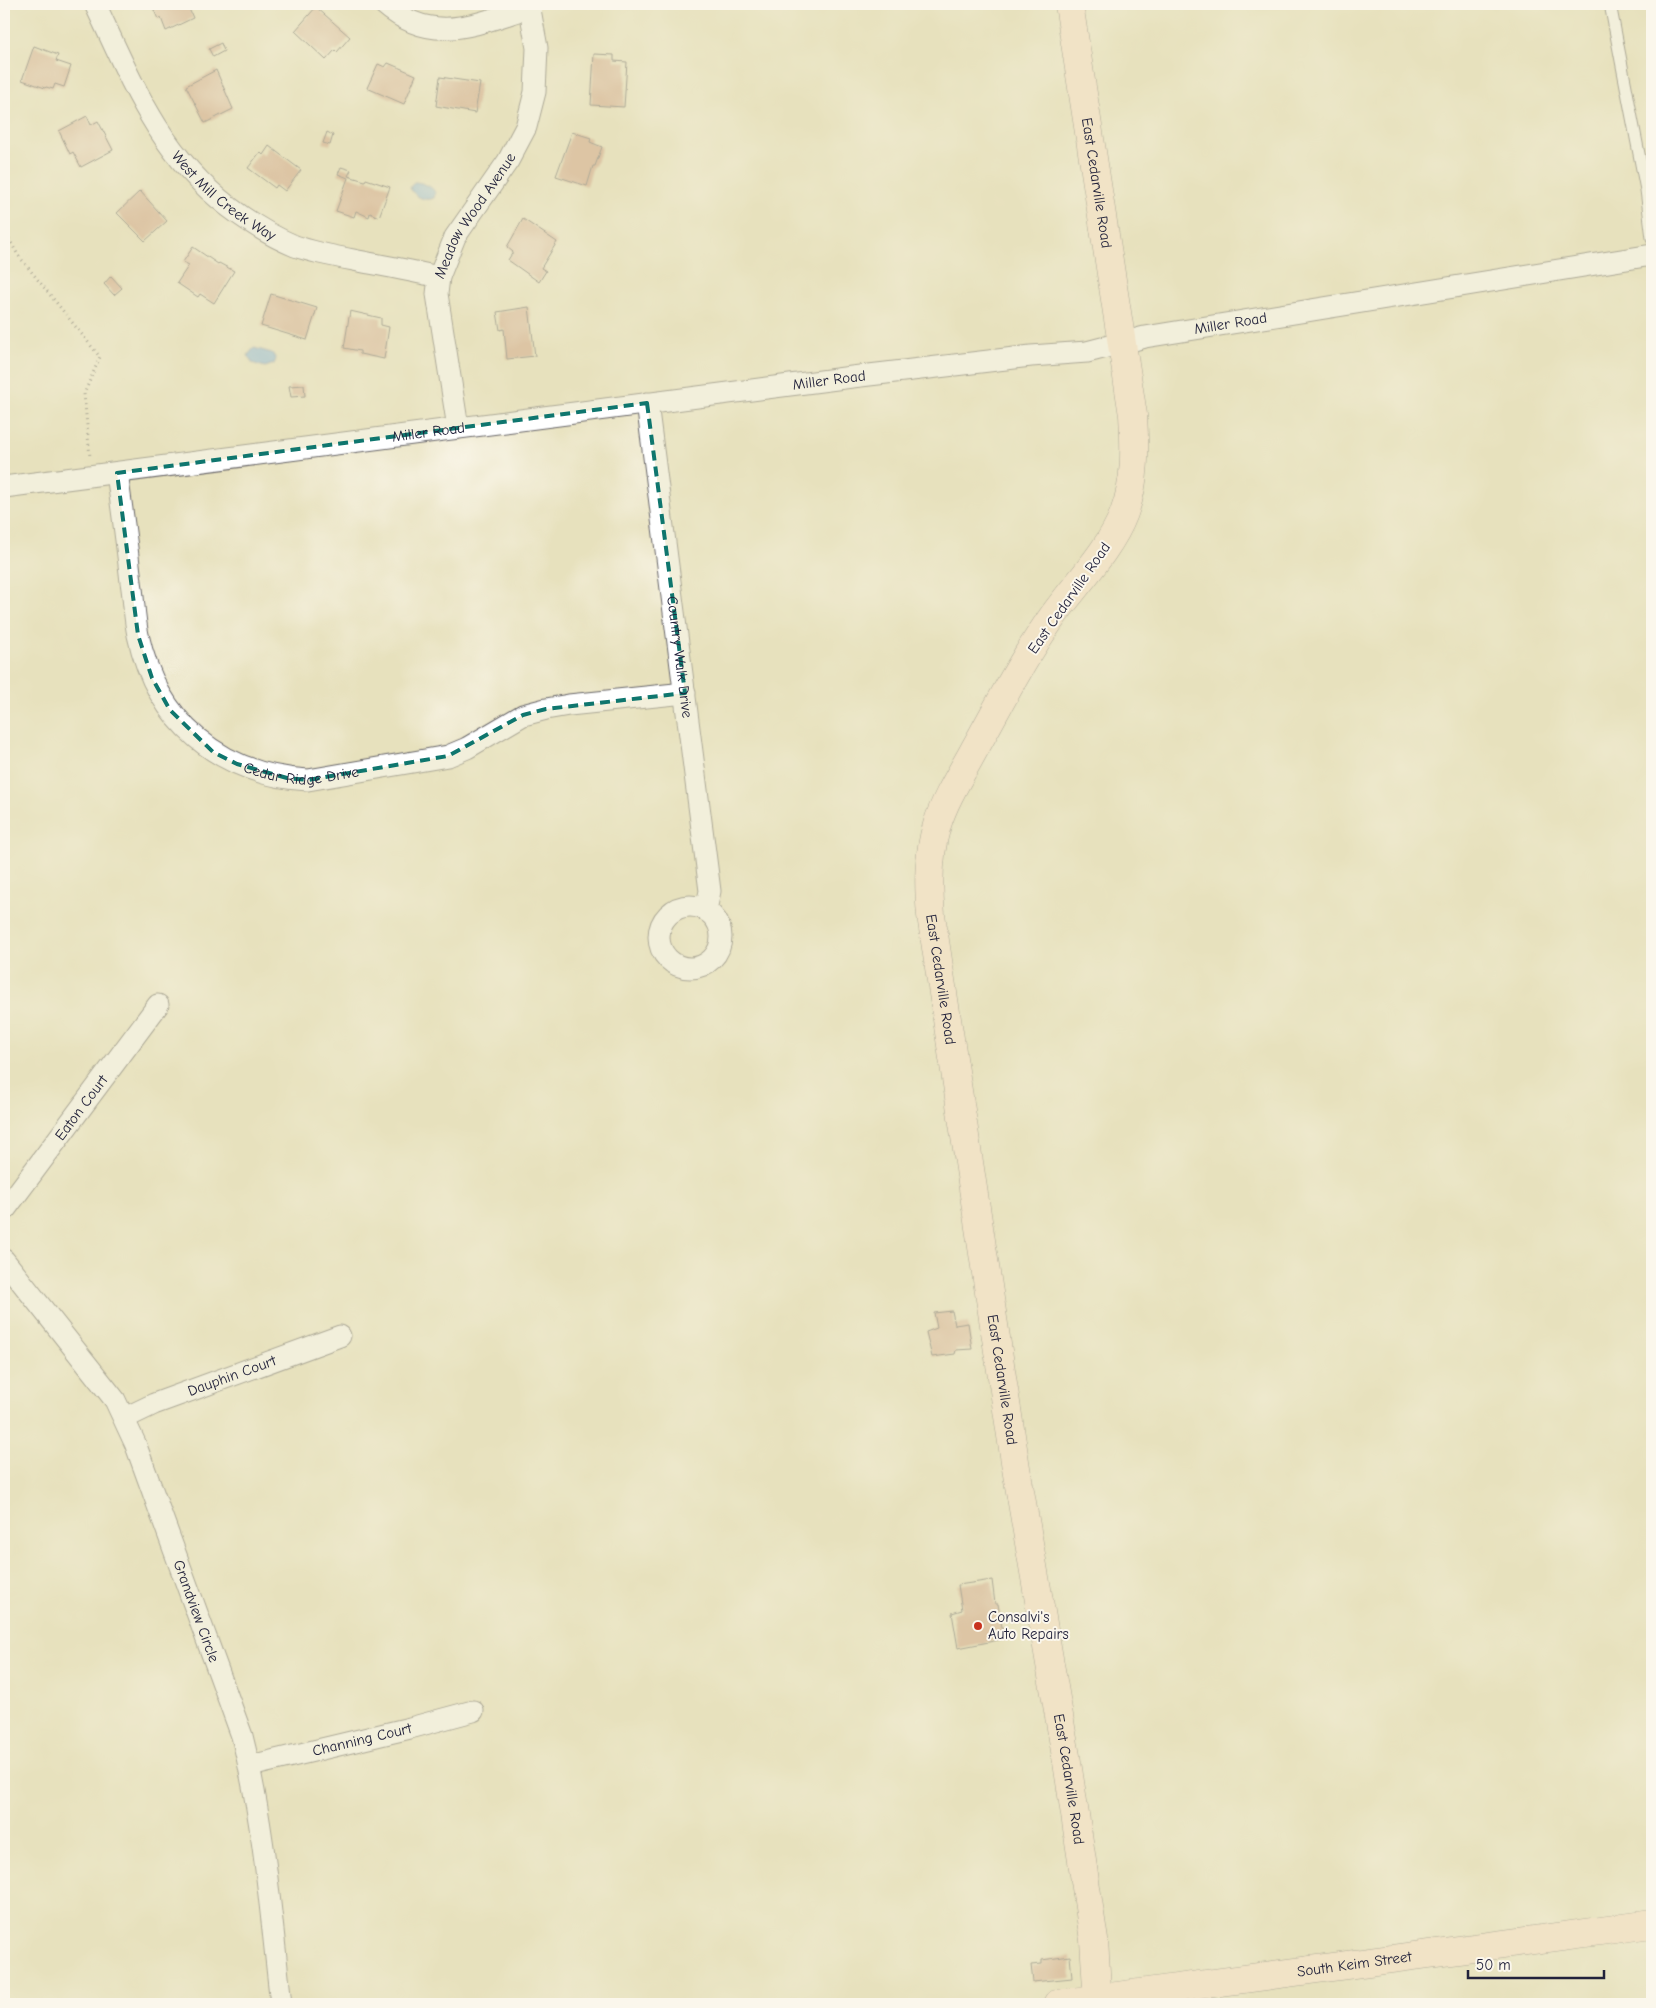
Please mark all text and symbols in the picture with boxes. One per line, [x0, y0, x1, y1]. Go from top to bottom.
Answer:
street label: East Cedarville Road [1078, 116, 1116, 249]
street label: West Mill Creek Way [168, 147, 279, 245]
street label: Meadow Wood Avenue [430, 149, 520, 281]
street label: Miller Road [1193, 308, 1268, 338]
street label: Miller Road [791, 366, 867, 394]
street label: Miller Road [391, 418, 466, 446]
street label: East Cedarville Road [1024, 539, 1114, 657]
street label: Country Walk Drive [663, 595, 697, 719]
street label: Cedar Ridge Drive [241, 758, 360, 789]
street label: East Cedarville Road [922, 913, 960, 1046]
street label: Eaton Court [51, 1071, 112, 1144]
street label: East Cedarville Road [984, 1313, 1021, 1446]
street label: Dauphin Court [185, 1351, 279, 1400]
street label: Grandview Circle [169, 1557, 223, 1665]
place label: Consalvi's Auto Repairs [988, 1608, 1069, 1643]
marker: Consalvi's Auto Repairs [972, 1620, 984, 1632]
street label: East Cedarville Road [1050, 1712, 1088, 1846]
street label: Channing Court [310, 1719, 414, 1760]
street label: South Keim Street [1296, 1947, 1413, 1981]
scale bar [1468, 1948, 1605, 1980]
text: 50 m [1476, 1956, 1511, 1974]

